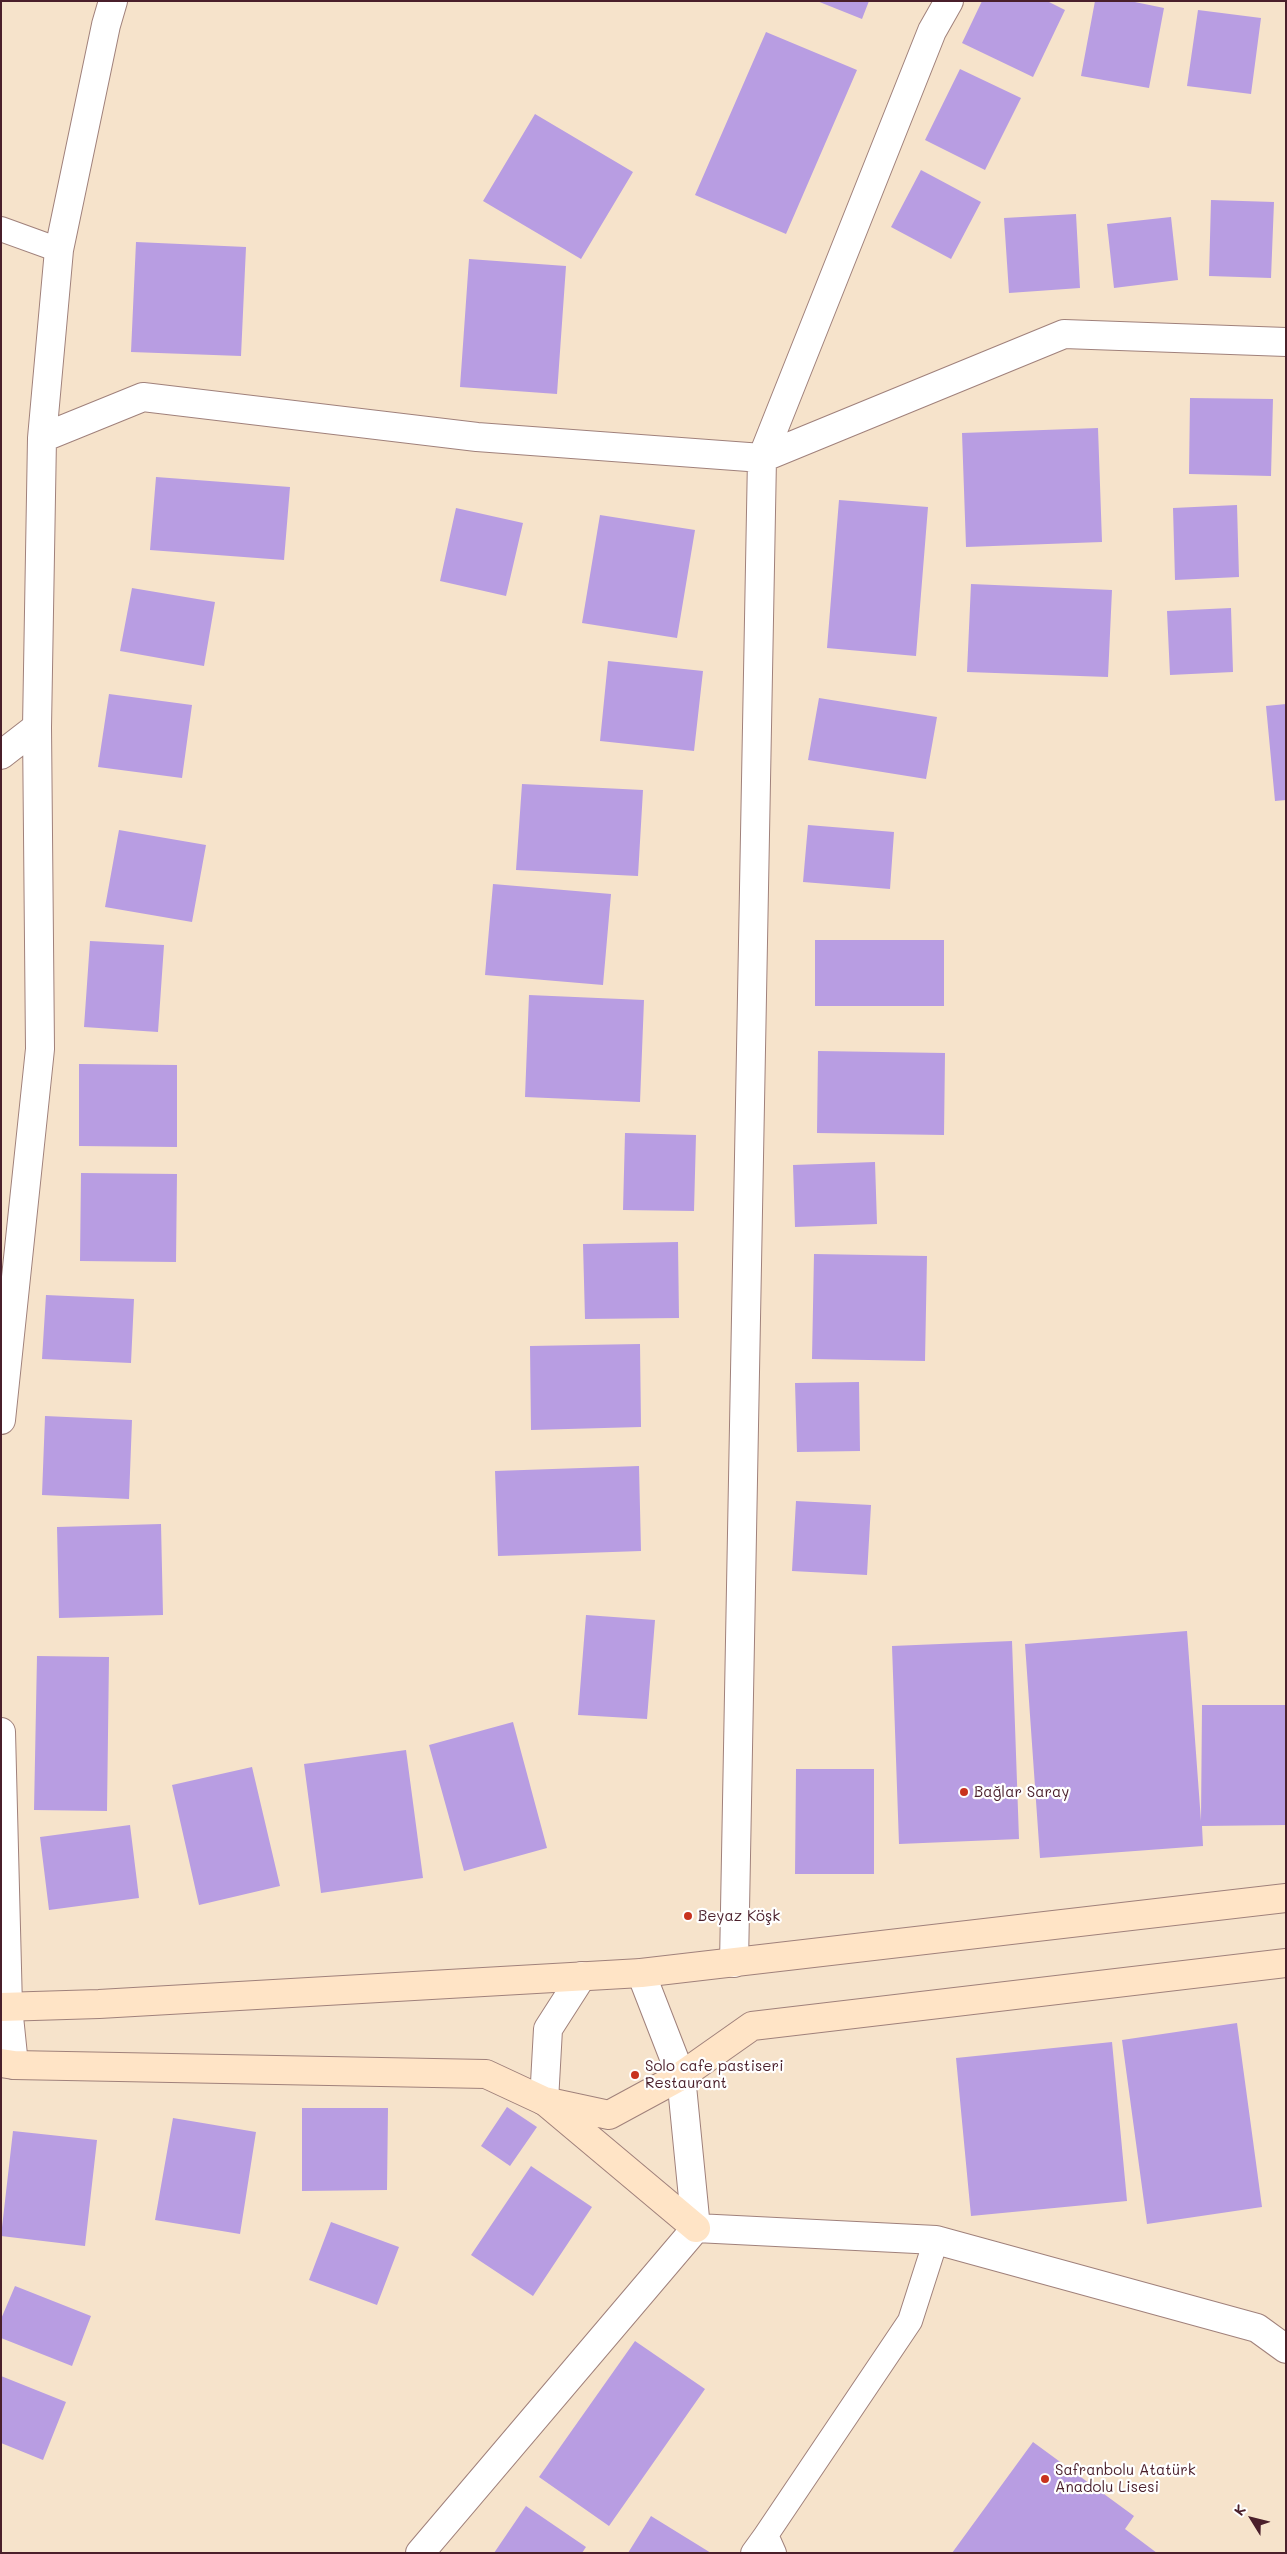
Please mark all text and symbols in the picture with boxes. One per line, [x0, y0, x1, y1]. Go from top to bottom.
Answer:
place label: Bağlar Saray [974, 1783, 1069, 1801]
marker: Bağlar Saray [958, 1786, 970, 1798]
place label: Beyaz Köşk [698, 1907, 780, 1925]
marker: Beyaz Köşk [682, 1910, 694, 1922]
place label: Solo cafe pastiseri Restaurant [645, 2057, 784, 2092]
marker: Solo cafe pastiseri Restaurant [629, 2069, 641, 2081]
place label: Safranbolu Atatürk Anadolu Lisesi [1055, 2461, 1196, 2496]
marker: Safranbolu Atatürk Anadolu Lisesi [1039, 2473, 1051, 2485]
north arrow [1227, 2494, 1277, 2544]
text: K [1229, 2501, 1250, 2519]

